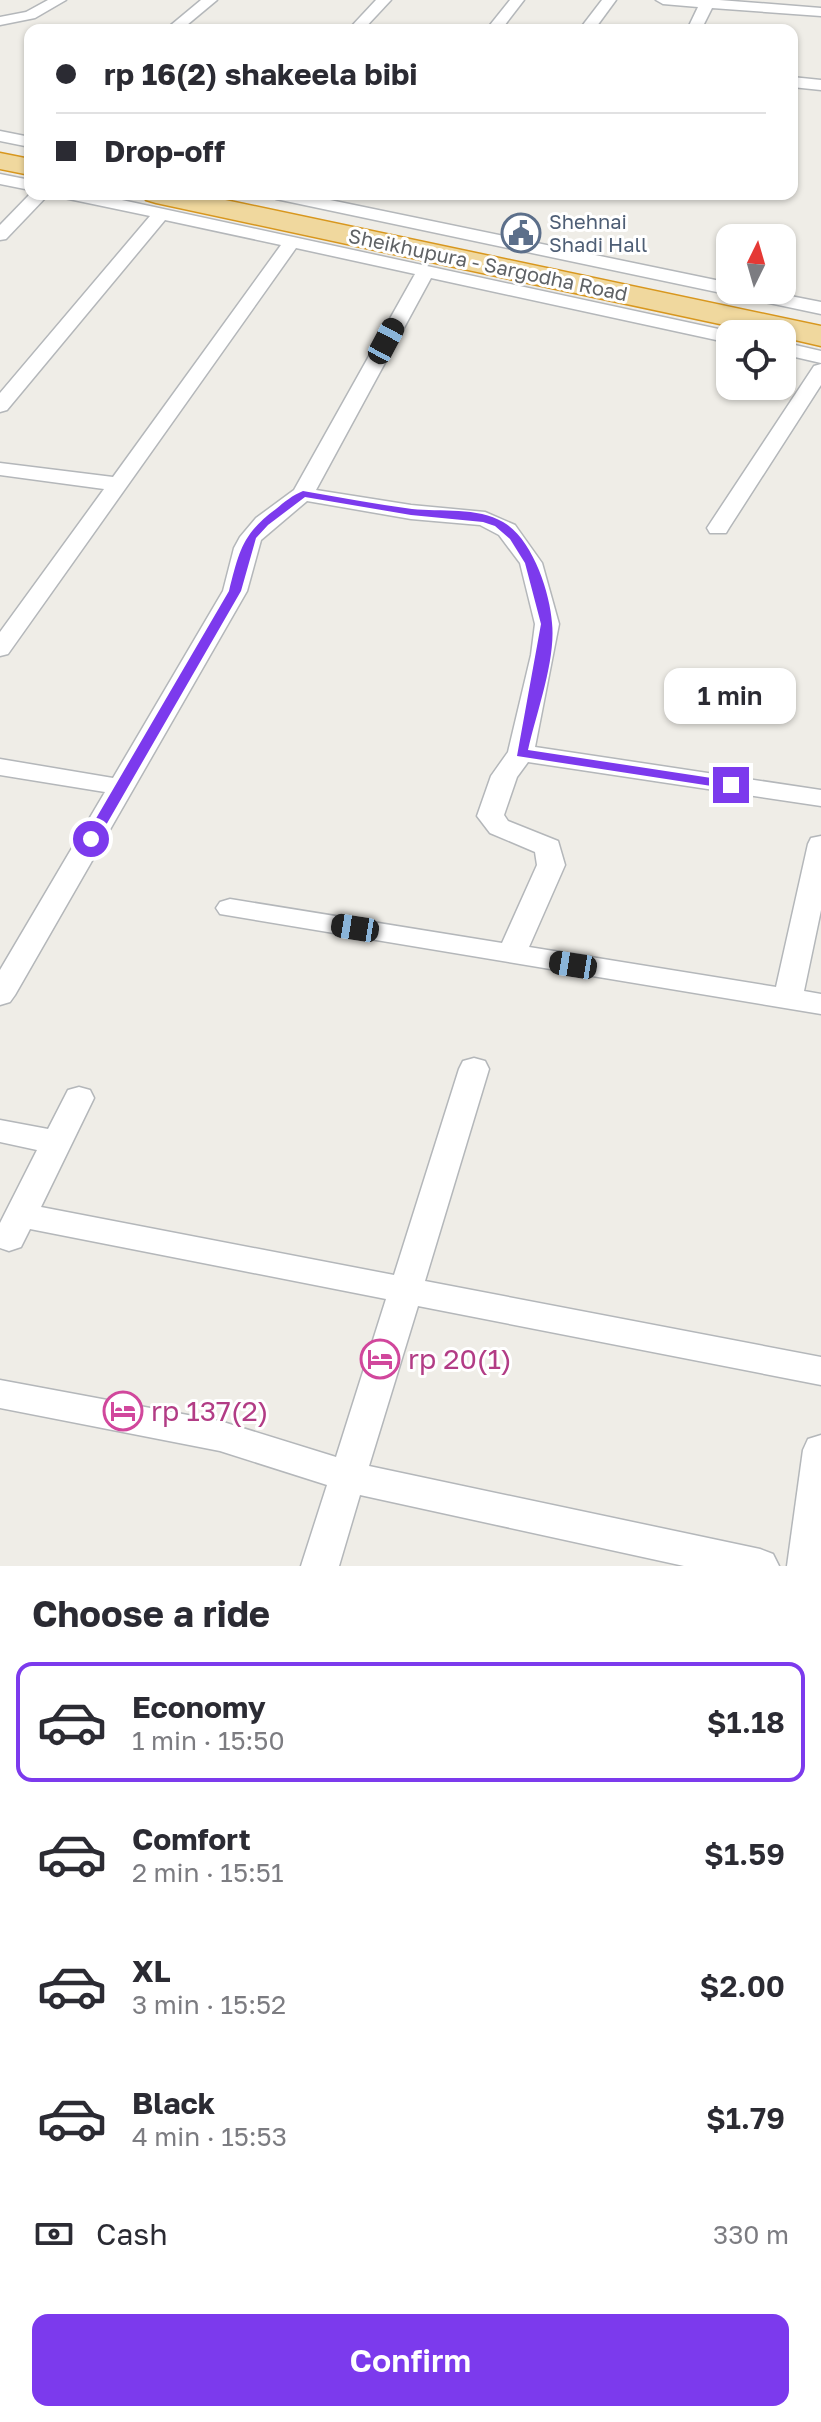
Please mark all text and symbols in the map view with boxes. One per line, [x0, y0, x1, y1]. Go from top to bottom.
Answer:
text: rp 16(2) shakeela bibi [104, 56, 418, 92]
text: Drop-off [104, 133, 225, 169]
place label: Shehnai Shadi Hall [549, 209, 647, 256]
public building icon: Shehnai Shadi Hall [500, 212, 542, 254]
street label: Sheikhupura - Sargodha Road [347, 223, 630, 305]
north arrow [716, 224, 796, 304]
map controls [716, 224, 796, 400]
car [364, 314, 408, 368]
button: locate [716, 320, 796, 400]
callout: 1 min [665, 669, 797, 725]
text: 1 min [697, 680, 763, 711]
route end [713, 767, 749, 803]
route start [73, 821, 109, 857]
car [329, 912, 381, 944]
car [547, 949, 599, 981]
hotel icon: rp 20(1) [359, 1338, 401, 1380]
place label: rp 20(1) [408, 1342, 512, 1375]
hotel icon: rp 137(2) [102, 1390, 144, 1432]
place label: rp 137(2) [151, 1394, 268, 1427]
text: Choose a ride [32, 1592, 270, 1635]
icon: car [36, 1686, 108, 1758]
text: Economy [132, 1689, 266, 1725]
text: $1.18 [707, 1704, 785, 1740]
text: 1 min · 15:50 [132, 1725, 285, 1756]
icon: car [36, 1818, 108, 1890]
text: Comfort [132, 1821, 251, 1857]
text: $1.59 [704, 1836, 785, 1872]
text: 2 min · 15:51 [132, 1857, 284, 1888]
icon: car [36, 1950, 108, 2022]
text: XL [132, 1953, 171, 1989]
text: $2.00 [700, 1968, 785, 2004]
text: 3 min · 15:52 [132, 1989, 286, 2020]
icon: car [36, 2082, 108, 2154]
text: Black [132, 2085, 215, 2121]
text: $1.79 [706, 2100, 785, 2136]
text: 4 min · 15:53 [132, 2121, 287, 2152]
icon: cash [32, 2212, 76, 2256]
text: Cash [96, 2216, 168, 2252]
text: 330 m [713, 2219, 789, 2250]
button: Confirm [32, 2314, 789, 2406]

